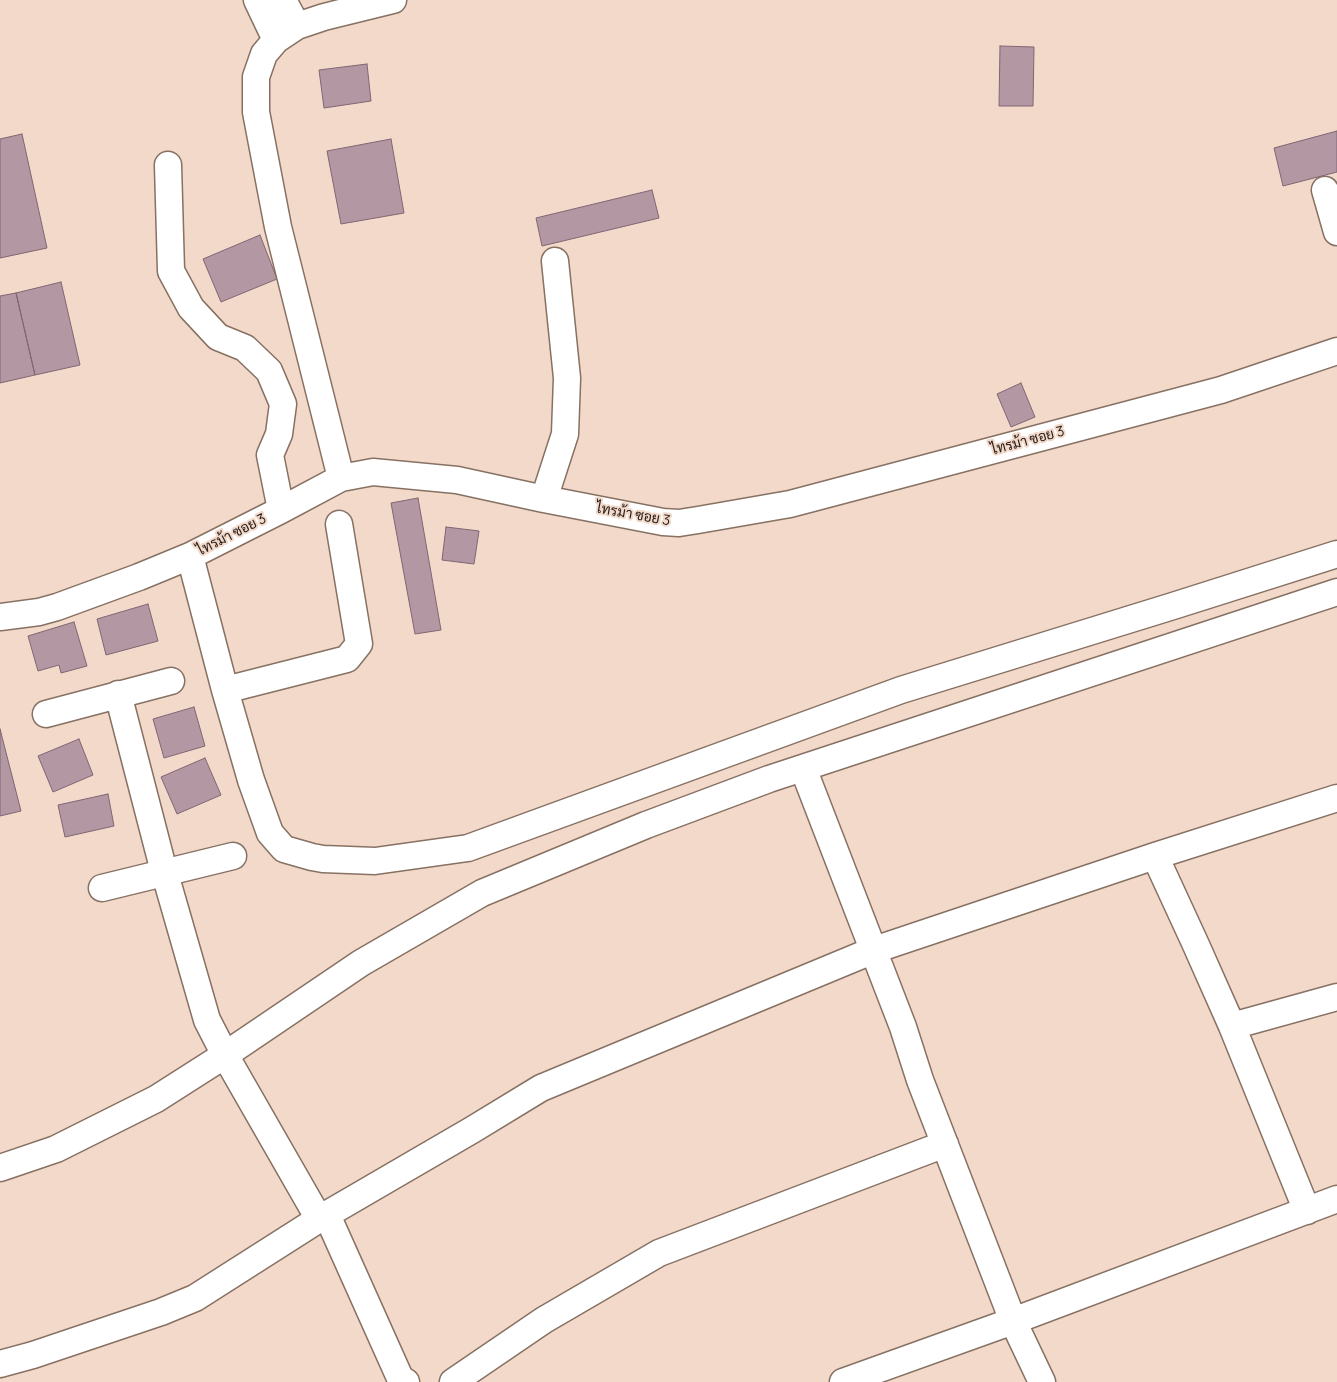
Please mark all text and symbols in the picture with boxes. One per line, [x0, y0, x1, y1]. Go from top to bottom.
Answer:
street label: ไทรม้า ซอย 3 [990, 423, 1066, 459]
street label: ไทรม้า ซอย 3 [595, 500, 671, 530]
street label: ไทรม้า ซอย 3 [195, 510, 269, 560]

